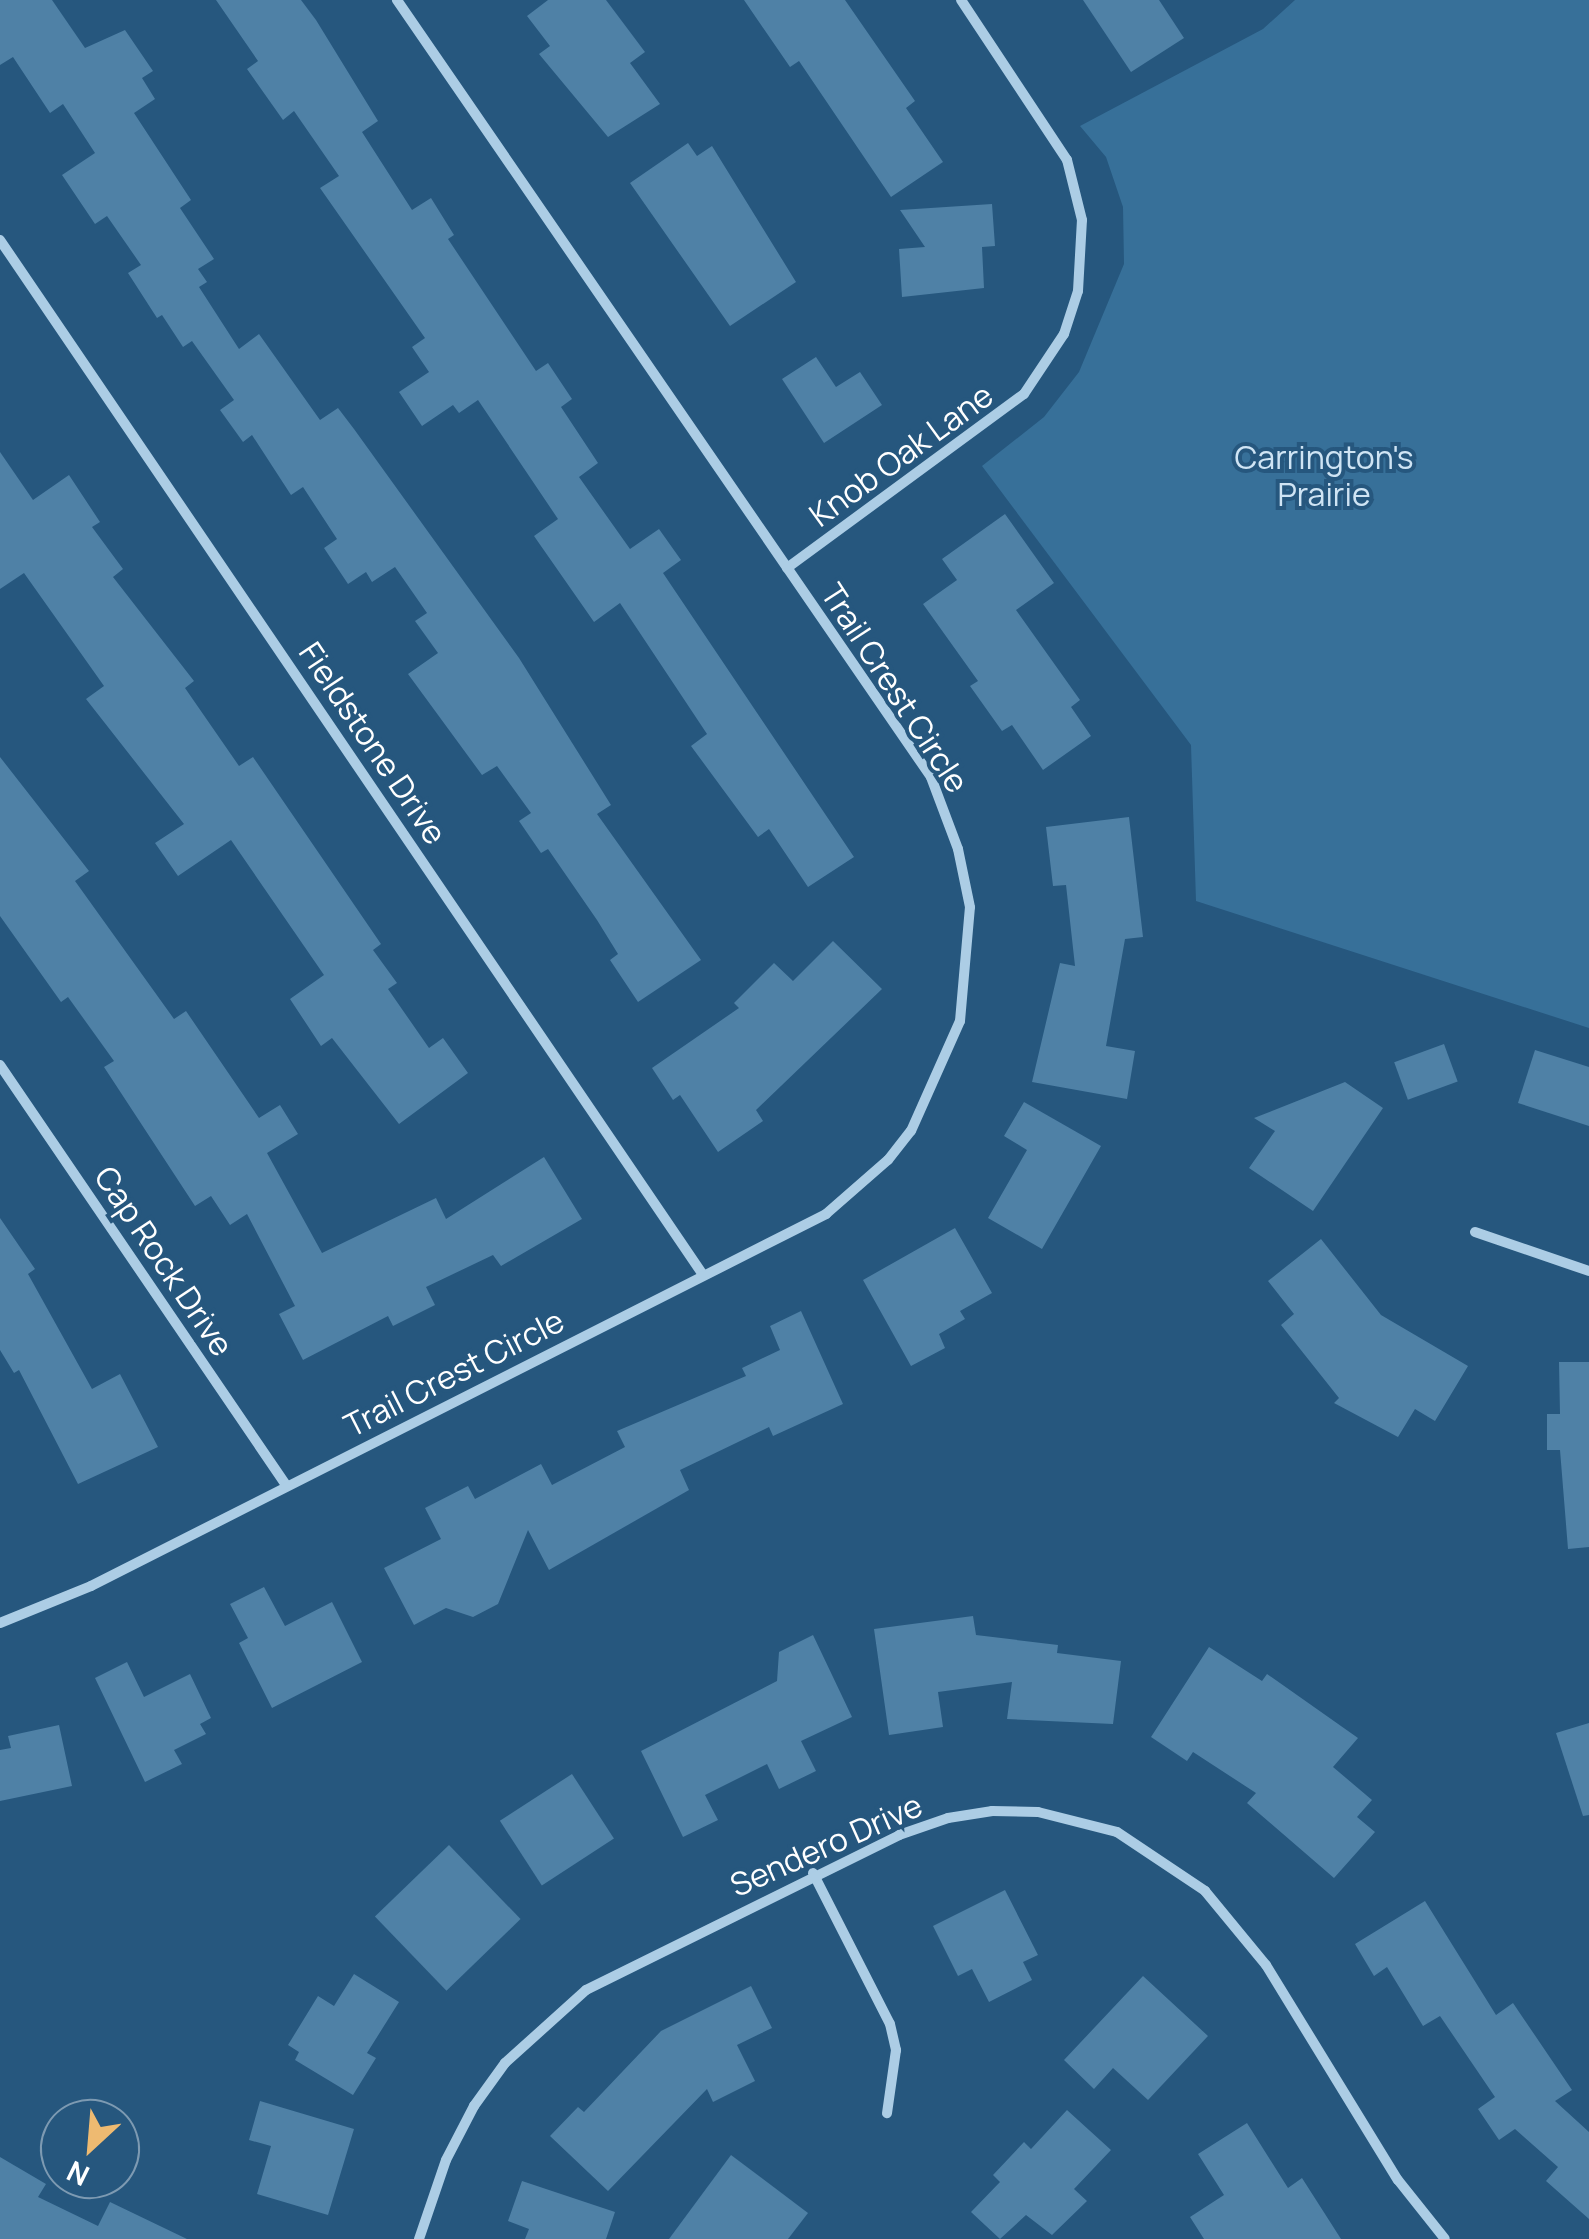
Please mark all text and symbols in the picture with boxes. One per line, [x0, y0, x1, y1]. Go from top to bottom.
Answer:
street label: Knob Oak Lane [802, 376, 1000, 534]
park label: Carrington's Prairie [1234, 439, 1414, 514]
street label: Trail Crest Circle [813, 576, 977, 800]
street label: Fieldstone Drive [291, 635, 455, 851]
street label: Cap Rock Drive [87, 1159, 241, 1363]
street label: Trail Crest Circle [338, 1301, 570, 1445]
street label: Sendero Drive [724, 1786, 928, 1904]
north arrow [40, 2099, 140, 2199]
text: N [60, 2153, 95, 2196]

